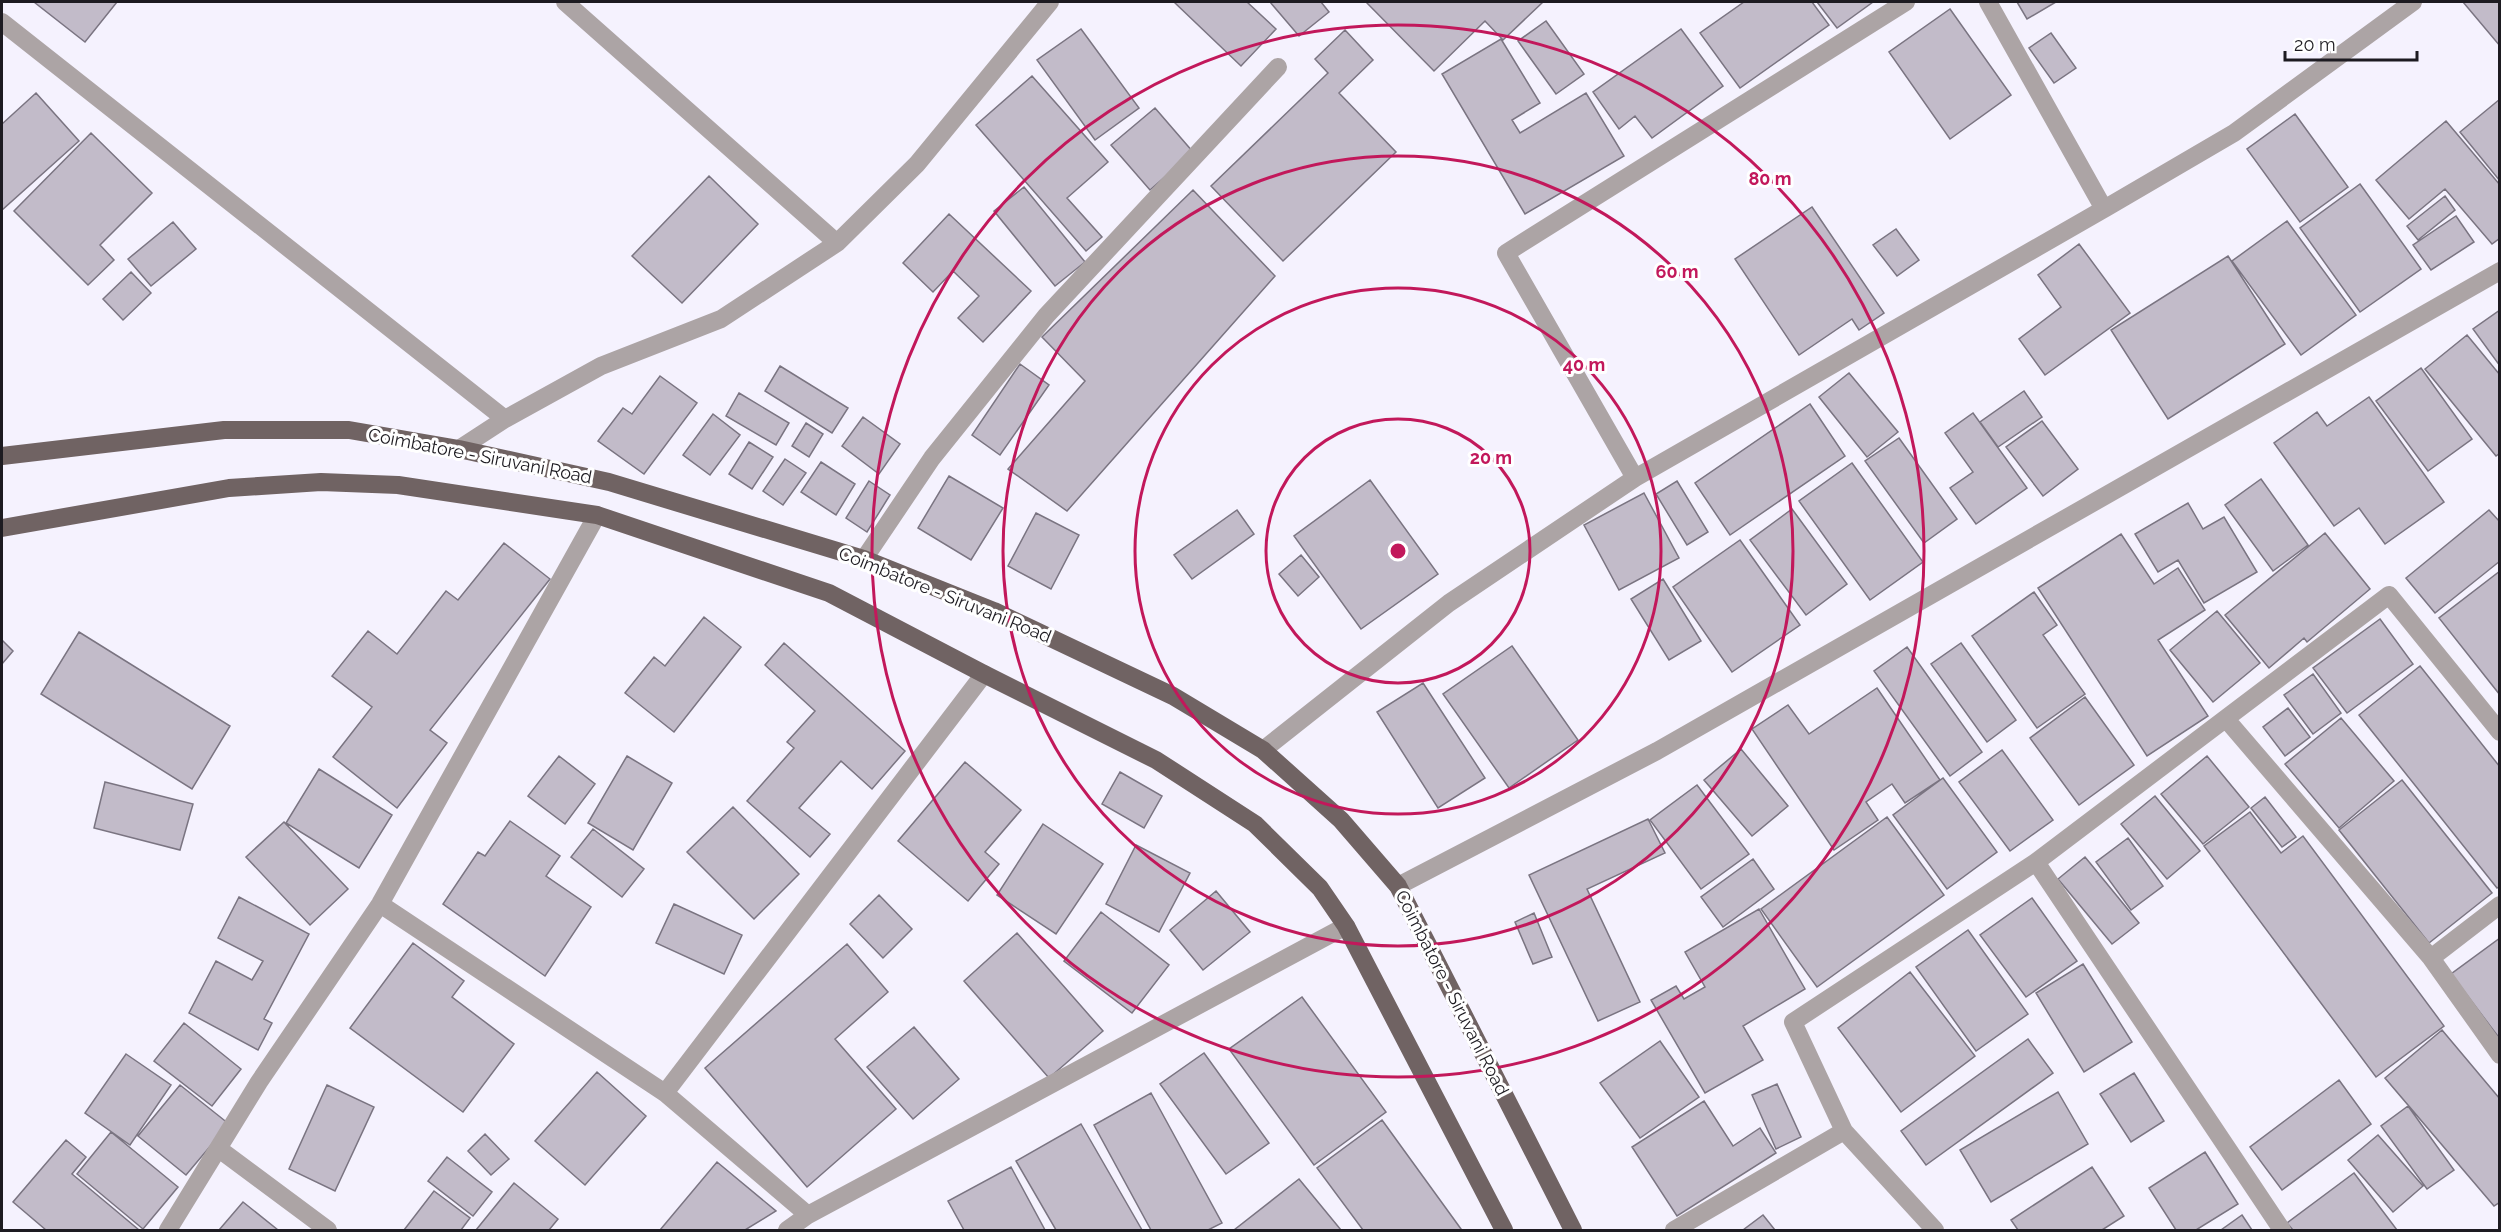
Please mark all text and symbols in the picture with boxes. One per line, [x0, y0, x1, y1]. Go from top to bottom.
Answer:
scale bar [2285, 24, 2417, 62]
text: 20 m [2294, 34, 2336, 55]
text: 80 m [1748, 168, 1792, 189]
text: 60 m [1655, 261, 1699, 282]
text: 40 m [1563, 354, 1605, 375]
street label: Coimbatore - Siruvani Road [366, 423, 594, 488]
text: 20 m [1470, 447, 1512, 468]
centre of rings [1388, 541, 1408, 561]
street label: Coimbatore - Siruvani Road [836, 542, 1055, 647]
street label: Coimbatore - Siruvani Road [1391, 887, 1513, 1099]

